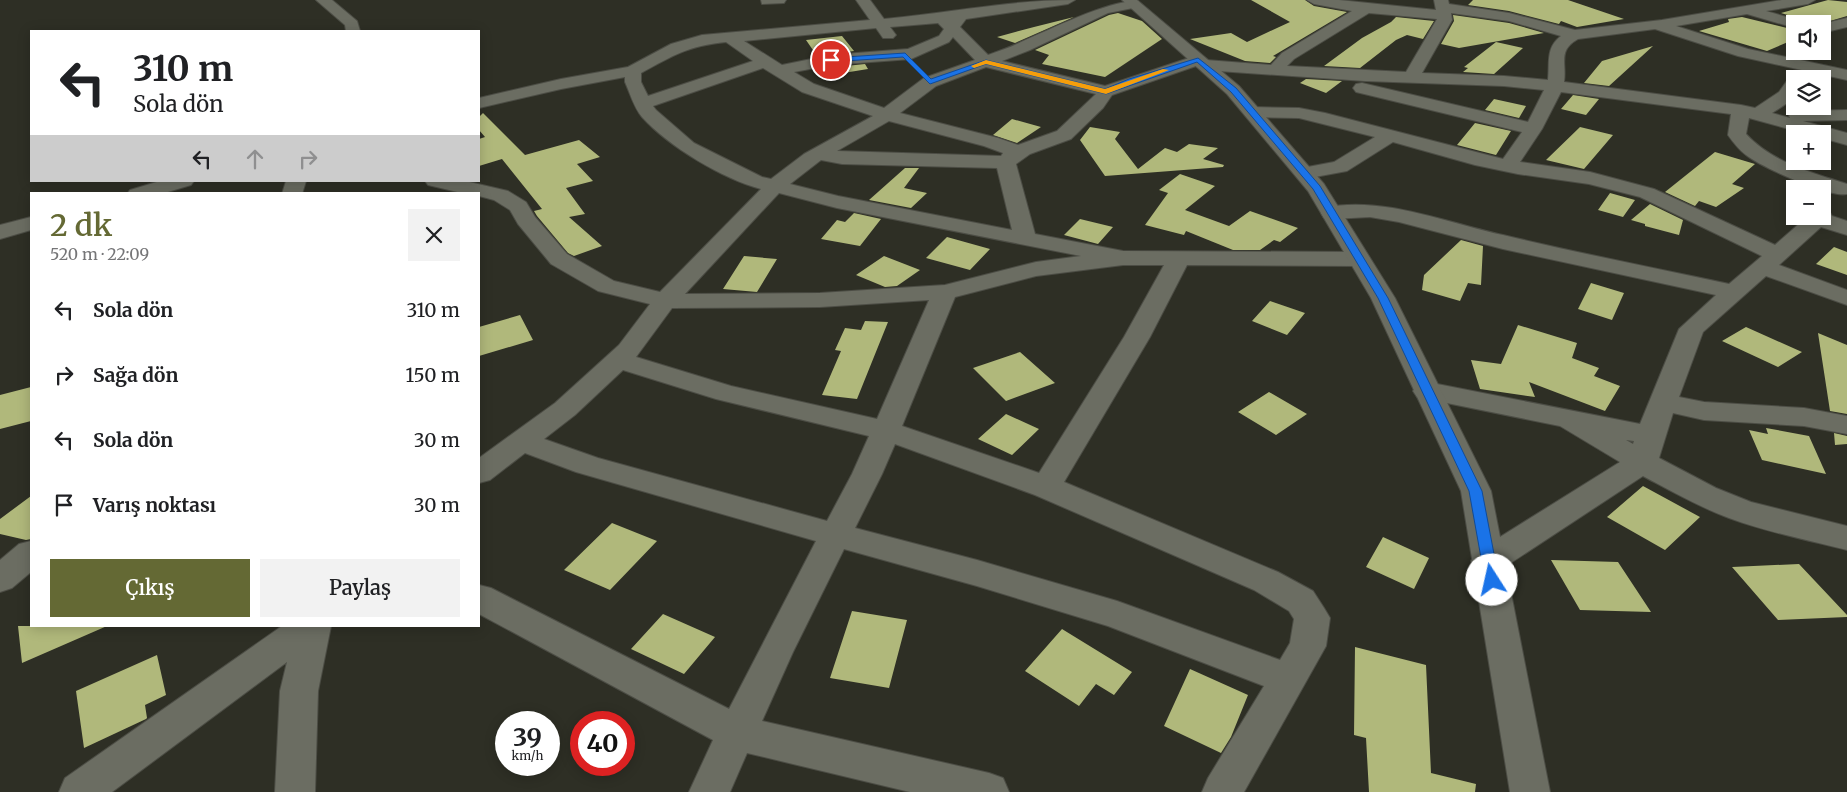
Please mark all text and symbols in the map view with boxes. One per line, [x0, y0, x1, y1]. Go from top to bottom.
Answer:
map controls [1786, 15, 1831, 225]
button: sound [1786, 15, 1831, 60]
pin [810, 39, 852, 81]
icon: arrive [817, 46, 845, 74]
text: 310 m [133, 47, 233, 91]
icon: left [50, 50, 115, 115]
button: layers [1786, 70, 1831, 115]
text: Sola dön [133, 90, 224, 118]
button: + [1786, 125, 1831, 170]
icon: left [188, 145, 216, 173]
icon: ahead [241, 145, 269, 173]
icon: right [294, 145, 322, 173]
button: − [1786, 180, 1831, 225]
text: 2 dk [50, 206, 112, 244]
button: close [408, 209, 460, 261]
text: 520 m · 22:09 [50, 244, 149, 264]
icon: left [50, 296, 78, 324]
text: Sola dön [93, 298, 173, 322]
text: 310 m [407, 298, 460, 322]
icon: right [50, 361, 78, 389]
text: Sağa dön [93, 363, 178, 387]
text: 150 m [406, 363, 460, 387]
icon: left [50, 426, 78, 454]
text: Sola dön [93, 428, 173, 452]
text: 30 m [414, 428, 460, 452]
icon: arrive [50, 491, 78, 519]
text: Varış noktası [93, 493, 216, 517]
text: 30 m [414, 493, 460, 517]
position arrow [1465, 553, 1517, 605]
button: Çıkış [50, 559, 250, 617]
button: Paylaş [260, 559, 460, 617]
speed limit sign: 40 [570, 711, 635, 776]
text: 39 [513, 721, 542, 753]
text: km/h [512, 748, 543, 763]

